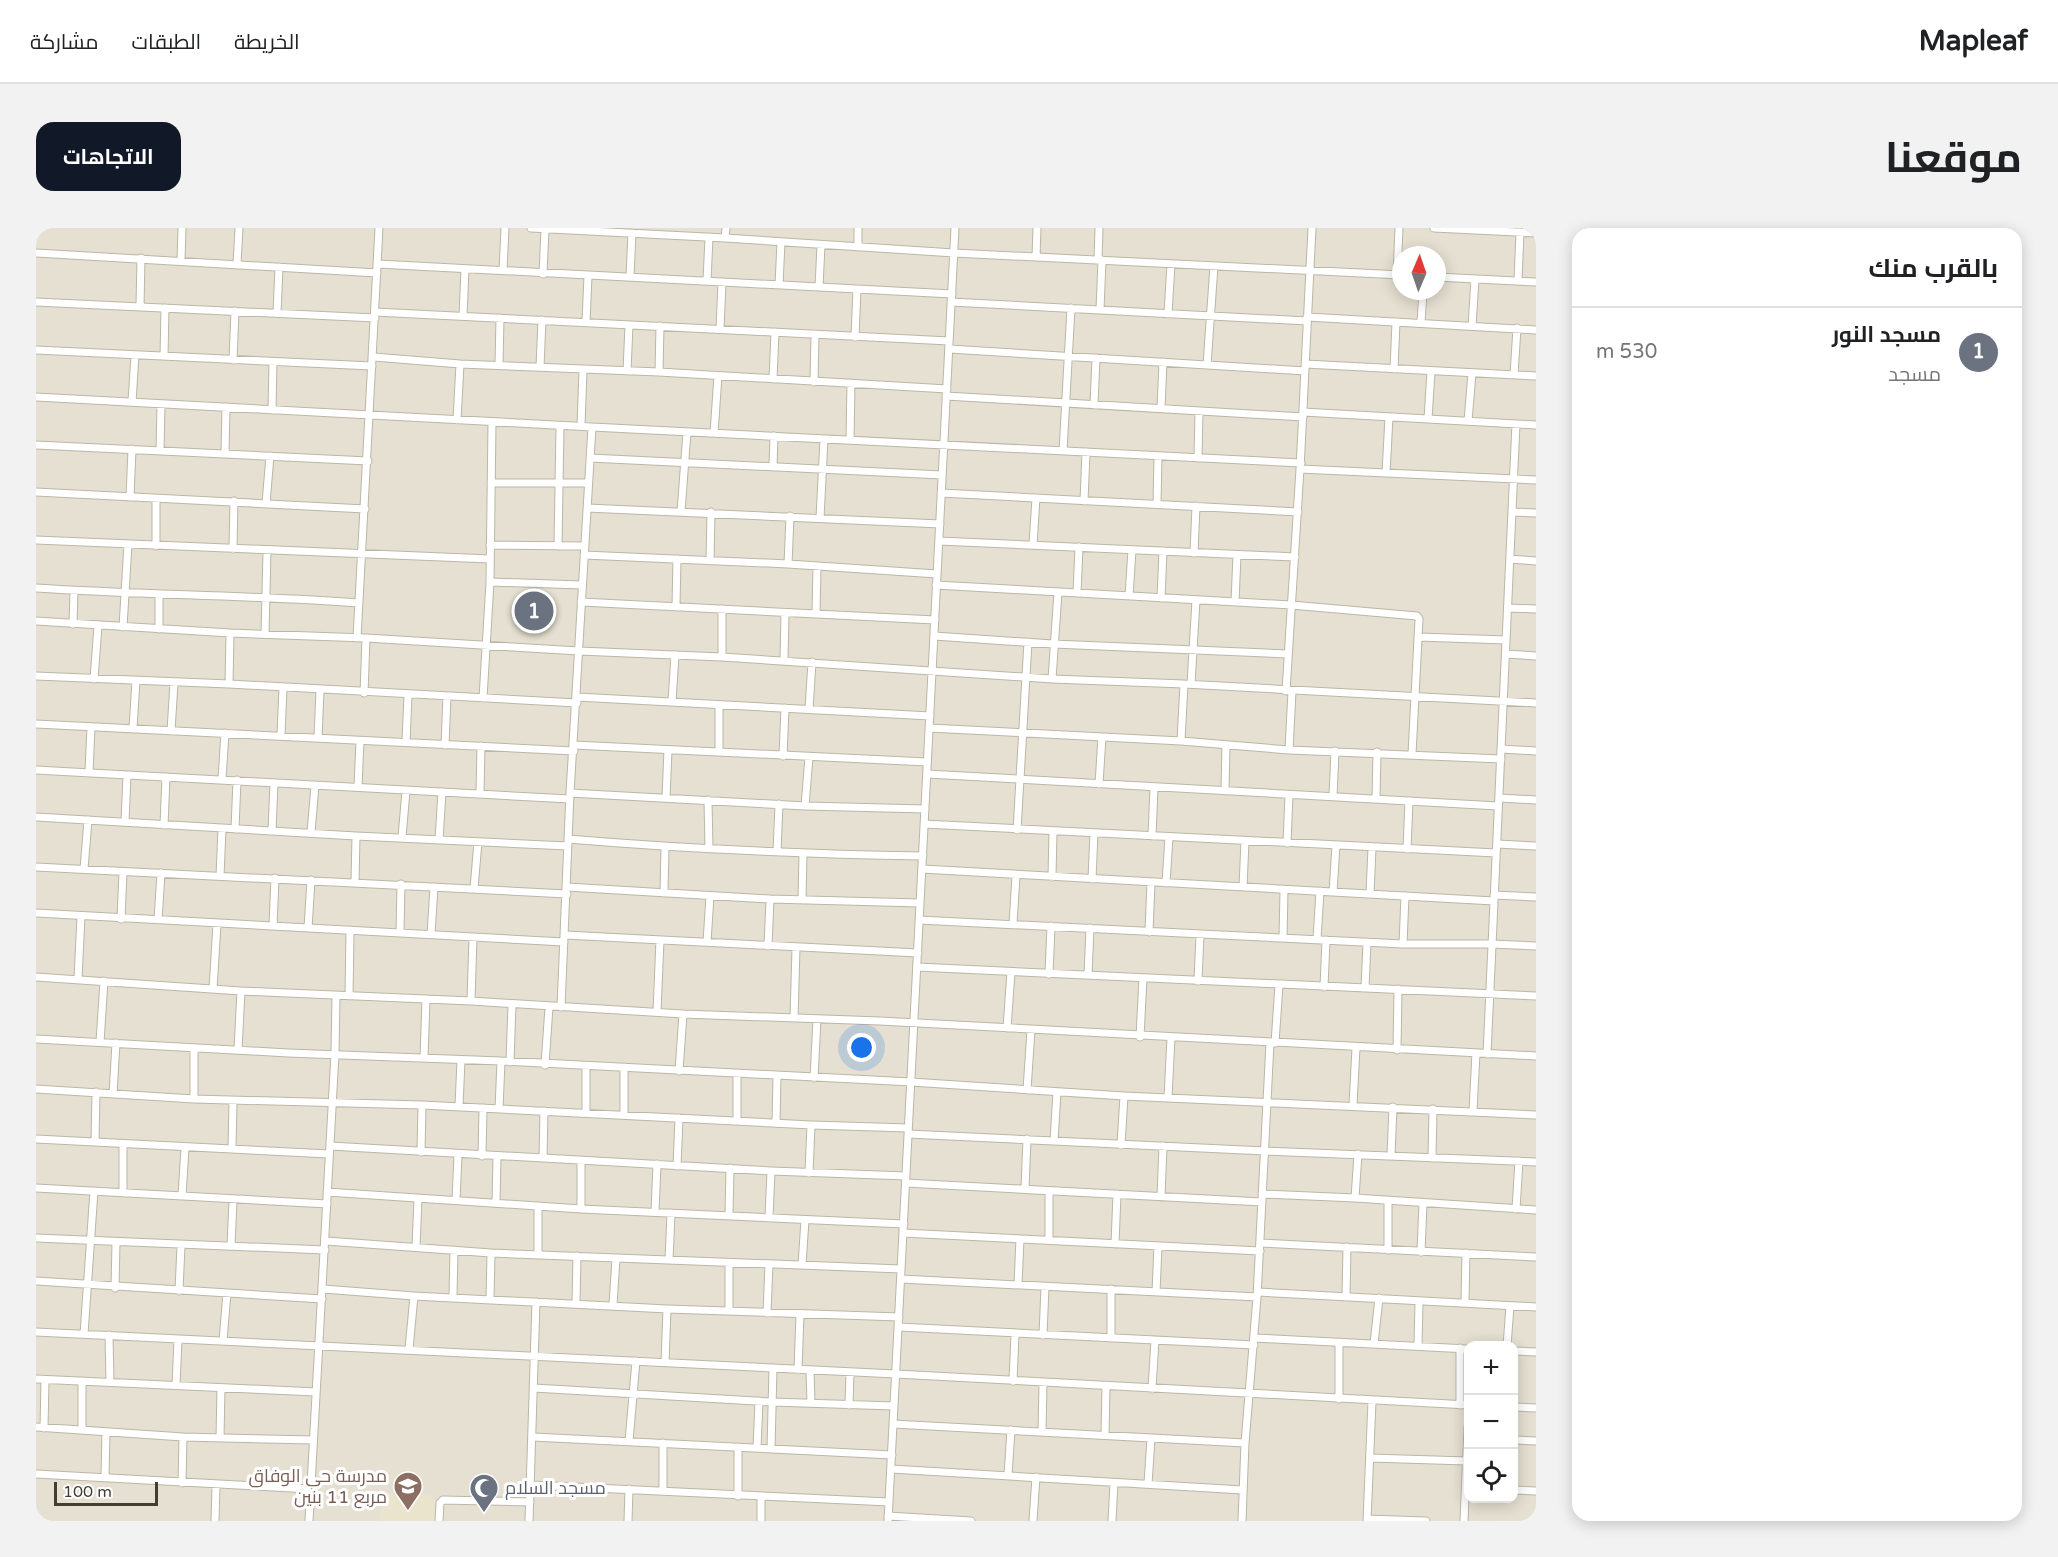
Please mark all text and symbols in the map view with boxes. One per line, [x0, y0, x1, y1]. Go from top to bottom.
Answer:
text: Mapleaf [1919, 24, 2028, 58]
text: مشاركة [30, 30, 99, 55]
text: الطبقات [132, 30, 201, 55]
text: الخريطة [234, 30, 300, 55]
button: الاتجاهات [36, 122, 181, 191]
text: موقعنا [1885, 133, 2022, 184]
north arrow [1392, 246, 1446, 300]
text: بالقرب منك [1869, 253, 1998, 284]
text: مسجد النور [1832, 322, 1941, 348]
text: 530 m [1596, 340, 1657, 364]
text: 1 [1972, 340, 1985, 364]
text: مسجد [1888, 363, 1941, 387]
pin: 1 [514, 588, 554, 634]
your location [847, 1033, 876, 1062]
map controls [1464, 1341, 1518, 1503]
button: + [1464, 1341, 1518, 1395]
button: − [1464, 1395, 1518, 1449]
button: locate [1464, 1449, 1518, 1503]
place label: مدرسة حي الوفاق مربع 11 بنين [249, 1465, 387, 1509]
school or university icon: مدرسة حي الوفاق مربع 11 بنين [392, 1470, 424, 1512]
mosque icon: مسجد السلام [468, 1472, 500, 1514]
place label: مسجد السلام [505, 1477, 606, 1500]
scale bar [54, 1479, 158, 1506]
text: 100 m [63, 1482, 112, 1502]

